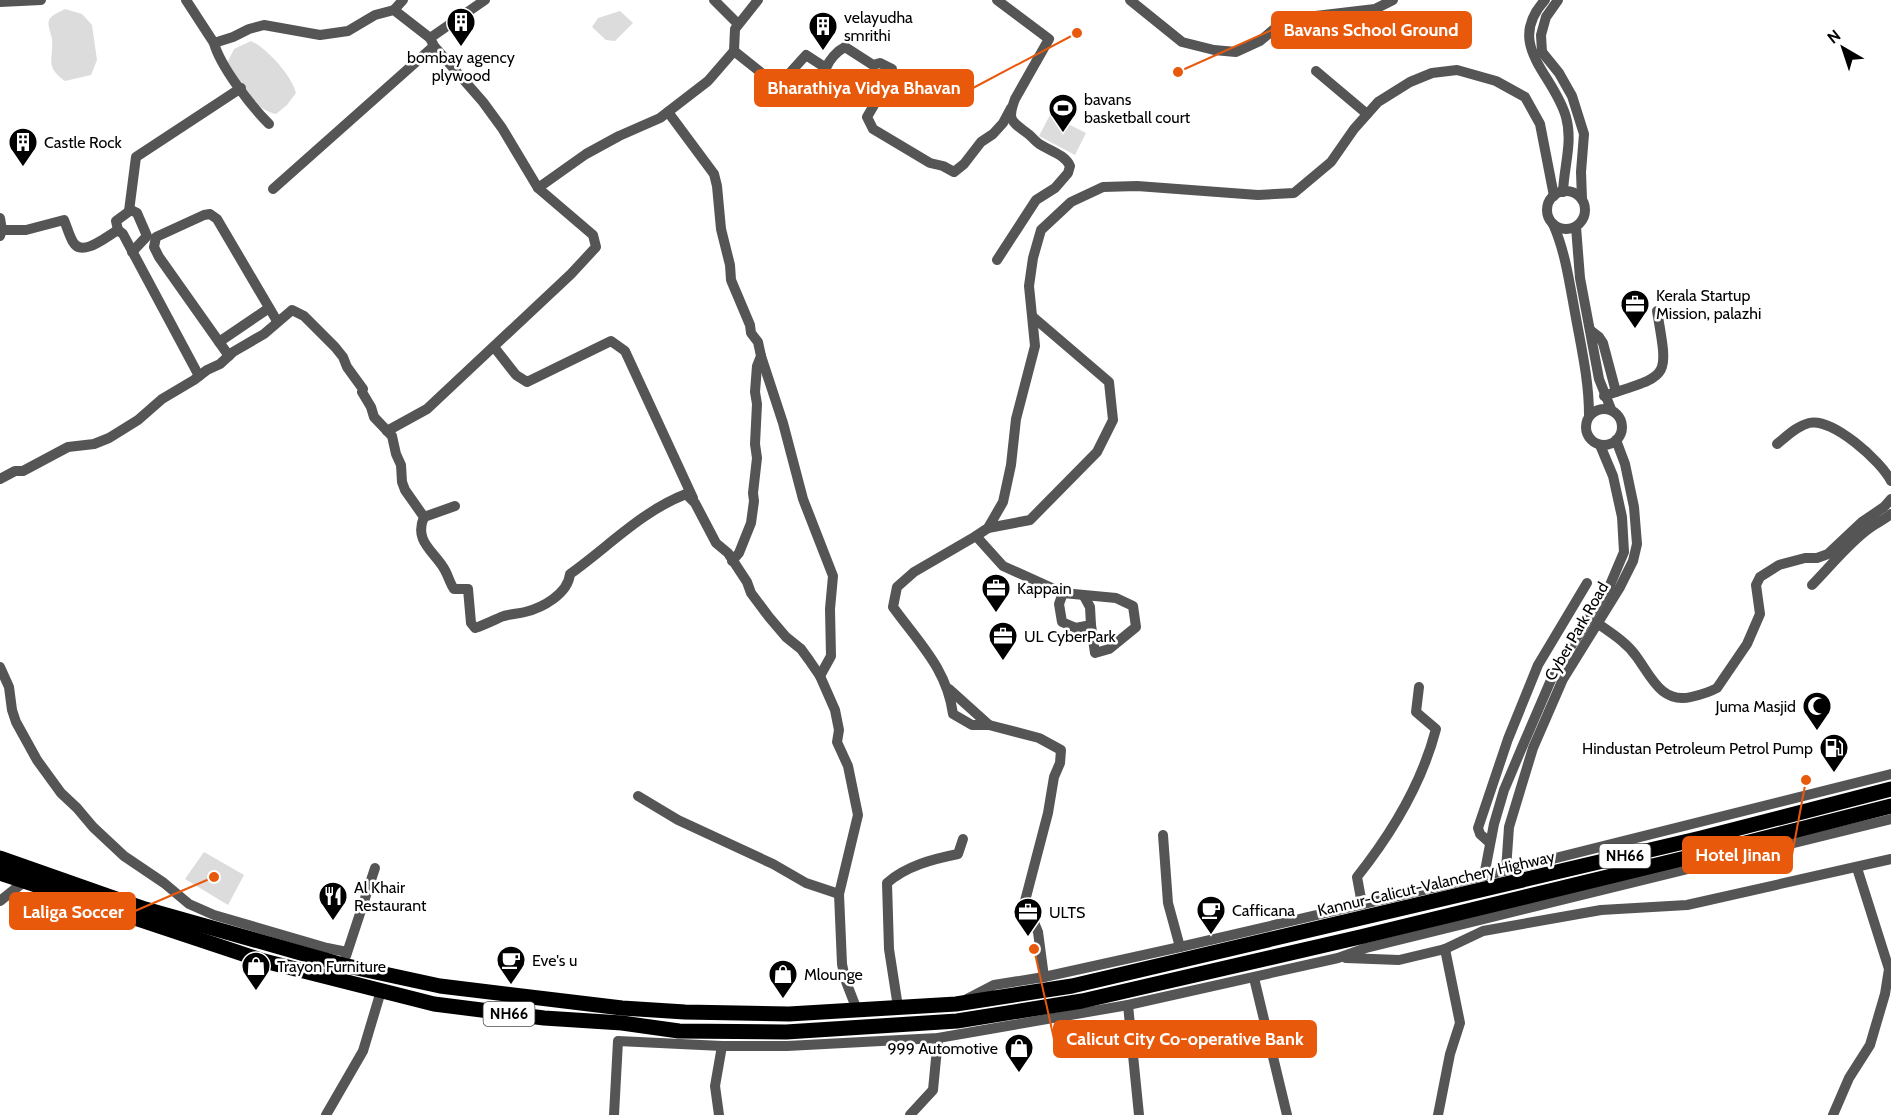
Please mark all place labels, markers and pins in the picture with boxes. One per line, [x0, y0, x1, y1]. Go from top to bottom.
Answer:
building icon: bombay agency plywood [445, 6, 477, 48]
place label: velayudha smrithi [844, 8, 913, 45]
building icon: velayudha smrithi [807, 10, 839, 52]
callout: Bavans School Ground [1272, 12, 1471, 48]
place label: bombay agency plywood [407, 48, 515, 85]
callout: Bharathiya Vidya Bhavan [755, 70, 973, 106]
place label: bavans basketball court [1084, 90, 1191, 127]
sports icon: bavans basketball court [1047, 92, 1079, 134]
building icon: Castle Rock [7, 126, 39, 168]
place label: Castle Rock [44, 133, 122, 152]
place label: Kerala Startup Mission, palazhi [1656, 286, 1761, 323]
office icon: Kerala Startup Mission, palazhi [1619, 288, 1651, 330]
office icon: Kappain [980, 572, 1012, 614]
place label: Kappain [1017, 579, 1072, 598]
office icon: UL CyberPark [987, 620, 1019, 662]
place label: UL CyberPark [1024, 627, 1117, 646]
mosque icon: Juma Masjid [1801, 690, 1833, 732]
place label: Juma Masjid [1715, 697, 1796, 716]
fuel station icon: Hindustan Petroleum Petrol Pump [1818, 732, 1850, 774]
place label: Hindustan Petroleum Petrol Pump [1582, 739, 1813, 758]
callout: Hotel Jinan [1683, 837, 1792, 873]
place label: Al Khair Restaurant [354, 878, 427, 915]
restaurant icon: Al Khair Restaurant [317, 880, 349, 922]
callout: Laliga Soccer [10, 893, 135, 929]
cafe icon: Cafficana [1195, 894, 1227, 936]
office icon: ULTS [1012, 896, 1044, 938]
place label: Cafficana [1232, 901, 1295, 920]
place label: ULTS [1049, 903, 1085, 922]
cafe icon: Eve's u [495, 944, 527, 986]
shop icon: Trayon Furniture [240, 950, 272, 992]
place label: Eve's u [532, 951, 577, 970]
place label: Trayon Furniture [277, 957, 386, 976]
shop icon: Mlounge [767, 958, 799, 1000]
place label: Mlounge [804, 965, 863, 984]
callout: Calicut City Co-operative Bank [1054, 1021, 1316, 1057]
shop icon: 999 Automotive [1003, 1032, 1035, 1074]
place label: 999 Automotive [888, 1039, 998, 1058]

